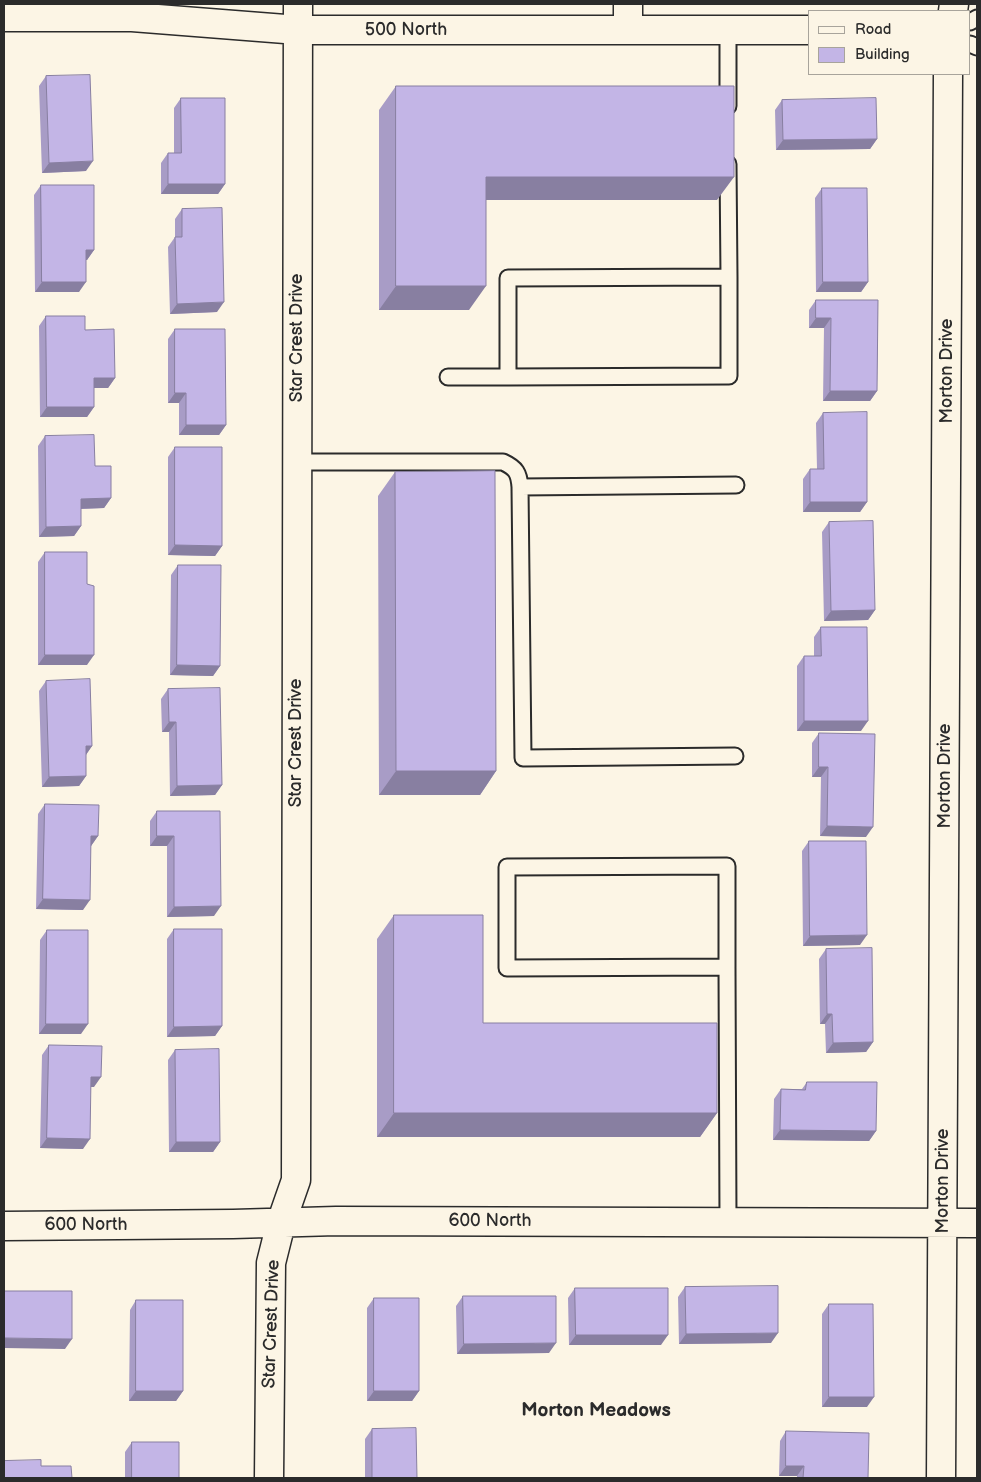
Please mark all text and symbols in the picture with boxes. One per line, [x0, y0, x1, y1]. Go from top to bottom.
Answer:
legend [808, 10, 971, 75]
street label: 500 North [365, 19, 447, 41]
text: Road [855, 20, 891, 39]
text: Building [855, 45, 910, 64]
street label: Star Crest Drive [286, 274, 308, 402]
street label: Morton Drive [936, 319, 958, 423]
street label: Star Crest Drive [285, 679, 307, 807]
street label: Morton Drive [934, 724, 956, 828]
street label: Morton Drive [932, 1129, 954, 1233]
street label: 600 North [449, 1210, 531, 1232]
street label: 600 North [45, 1214, 127, 1236]
street label: Star Crest Drive [259, 1259, 285, 1389]
district label: Morton Meadows [521, 1400, 671, 1422]

